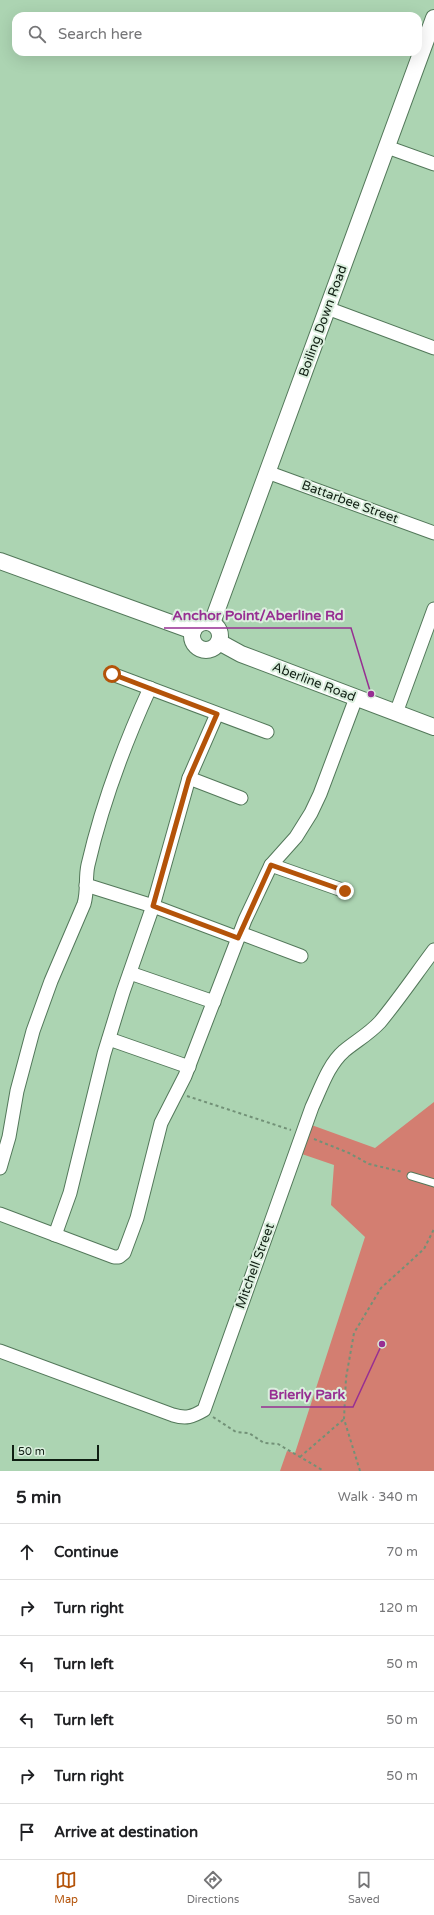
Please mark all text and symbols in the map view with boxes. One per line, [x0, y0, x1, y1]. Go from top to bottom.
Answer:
search box [12, 12, 422, 56]
icon: search [26, 23, 48, 45]
text: Search here [58, 25, 142, 43]
street label: Boiling Down Road [295, 263, 351, 379]
street label: Battarbee Street [299, 477, 401, 527]
callout: Anchor Point/Aberline Rd [164, 602, 351, 628]
text: Anchor Point/Aberline Rd [172, 607, 344, 624]
street label: Aberline Road [270, 659, 358, 705]
route start [103, 665, 121, 683]
route end [336, 882, 354, 900]
street label: Mitchell Street [232, 1221, 278, 1311]
callout: Brierly Park [261, 1381, 353, 1407]
text: Brierly Park [269, 1386, 346, 1403]
scale bar [12, 1443, 99, 1462]
text: 50 m [18, 1445, 45, 1458]
text: 5 min [16, 1487, 61, 1508]
text: Walk · 340 m [338, 1489, 418, 1505]
icon: ahead [16, 1541, 38, 1563]
text: Continue [54, 1543, 118, 1561]
text: 70 m [386, 1544, 418, 1560]
icon: right [16, 1597, 38, 1619]
text: Turn right [54, 1599, 124, 1617]
text: 120 m [378, 1600, 418, 1616]
icon: left [16, 1653, 38, 1675]
text: Turn left [54, 1655, 114, 1673]
text: 50 m [386, 1656, 418, 1672]
icon: left [16, 1709, 38, 1731]
text: Turn left [54, 1711, 114, 1729]
text: 50 m [386, 1712, 418, 1728]
icon: right [16, 1765, 38, 1787]
text: Turn right [54, 1767, 124, 1785]
text: 50 m [386, 1768, 418, 1784]
icon: arrive [16, 1821, 38, 1843]
text: Arrive at destination [54, 1823, 198, 1841]
tab: Map [54, 1869, 78, 1906]
tab: Directions [187, 1869, 239, 1906]
tab: Saved [348, 1869, 380, 1906]

